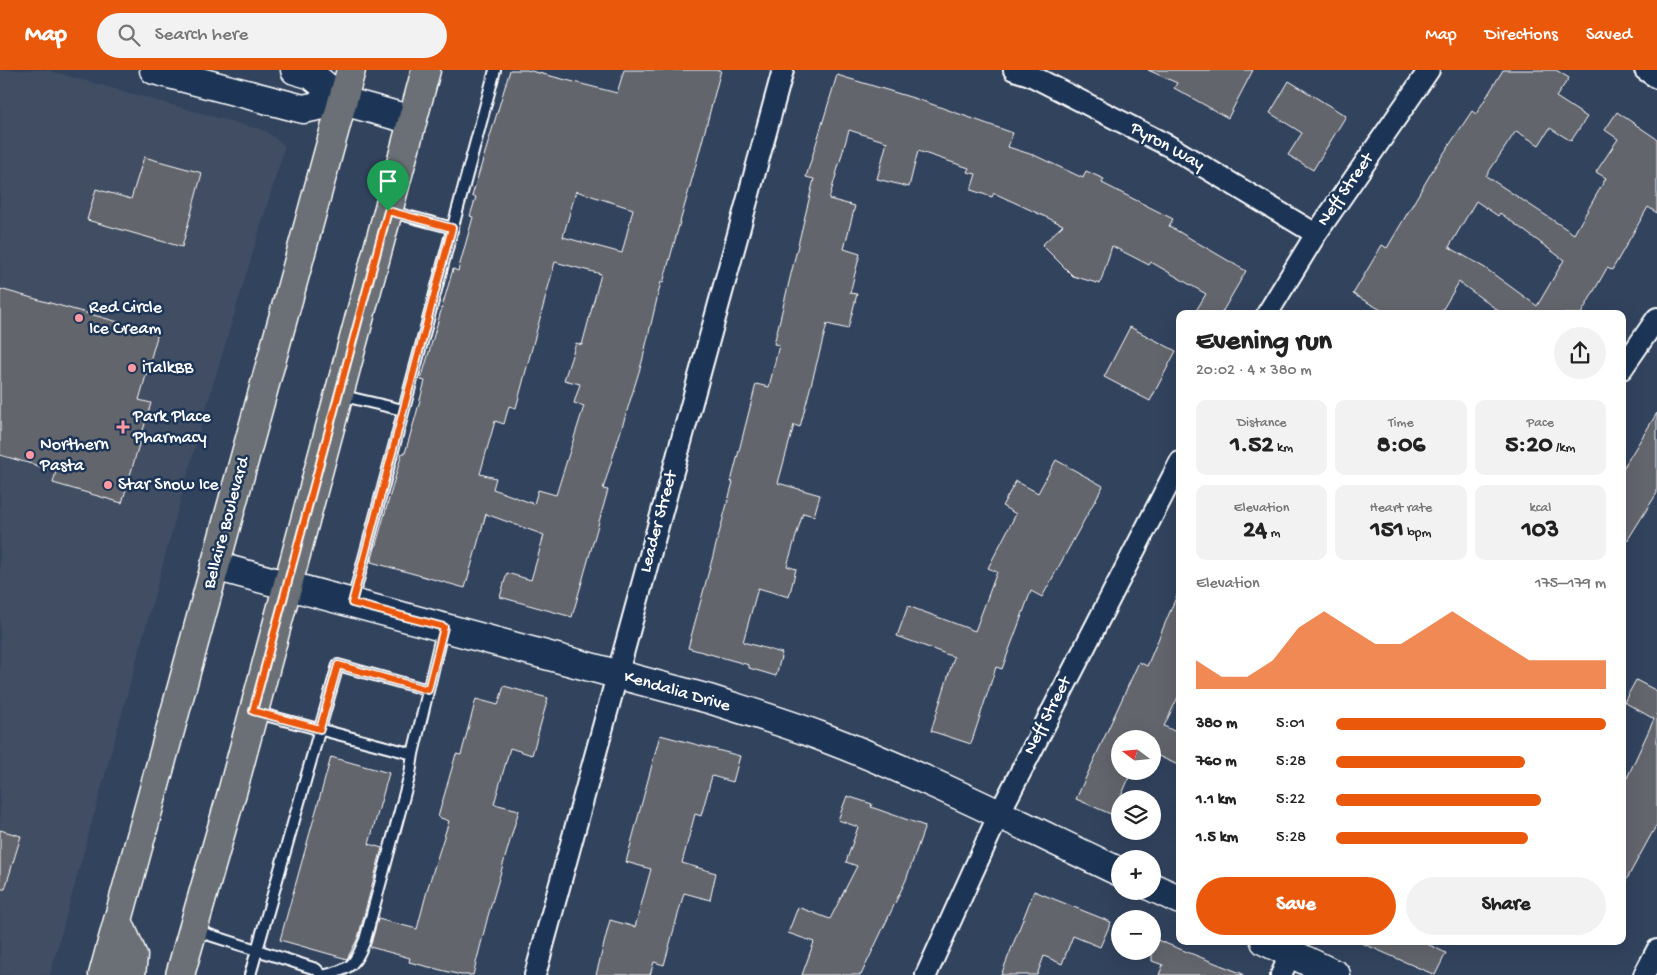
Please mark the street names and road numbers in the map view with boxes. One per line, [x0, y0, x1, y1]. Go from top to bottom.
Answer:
street label: Pyron Way [1125, 118, 1208, 176]
street label: Neff Street [1313, 148, 1380, 231]
street label: Bellaire Boulevard [199, 454, 255, 592]
street label: Leader Street [635, 467, 683, 575]
street label: Kendalia Drive [621, 667, 733, 717]
street label: Neff Street [1020, 672, 1077, 758]

